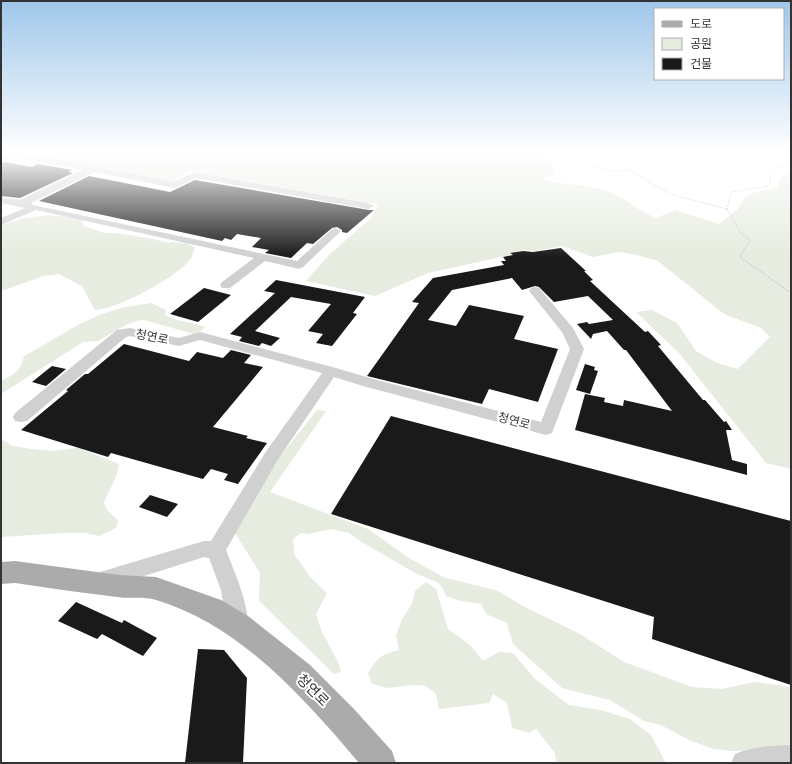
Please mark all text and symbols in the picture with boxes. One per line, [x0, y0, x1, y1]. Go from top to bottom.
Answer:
legend [654, 8, 784, 80]
text: 도로 [690, 15, 712, 32]
text: 공원 [690, 35, 712, 52]
text: 건물 [690, 55, 712, 72]
street label: 청연로 [134, 325, 170, 348]
street label: 청연로 [496, 408, 532, 433]
street label: 청연로 [293, 669, 334, 710]

